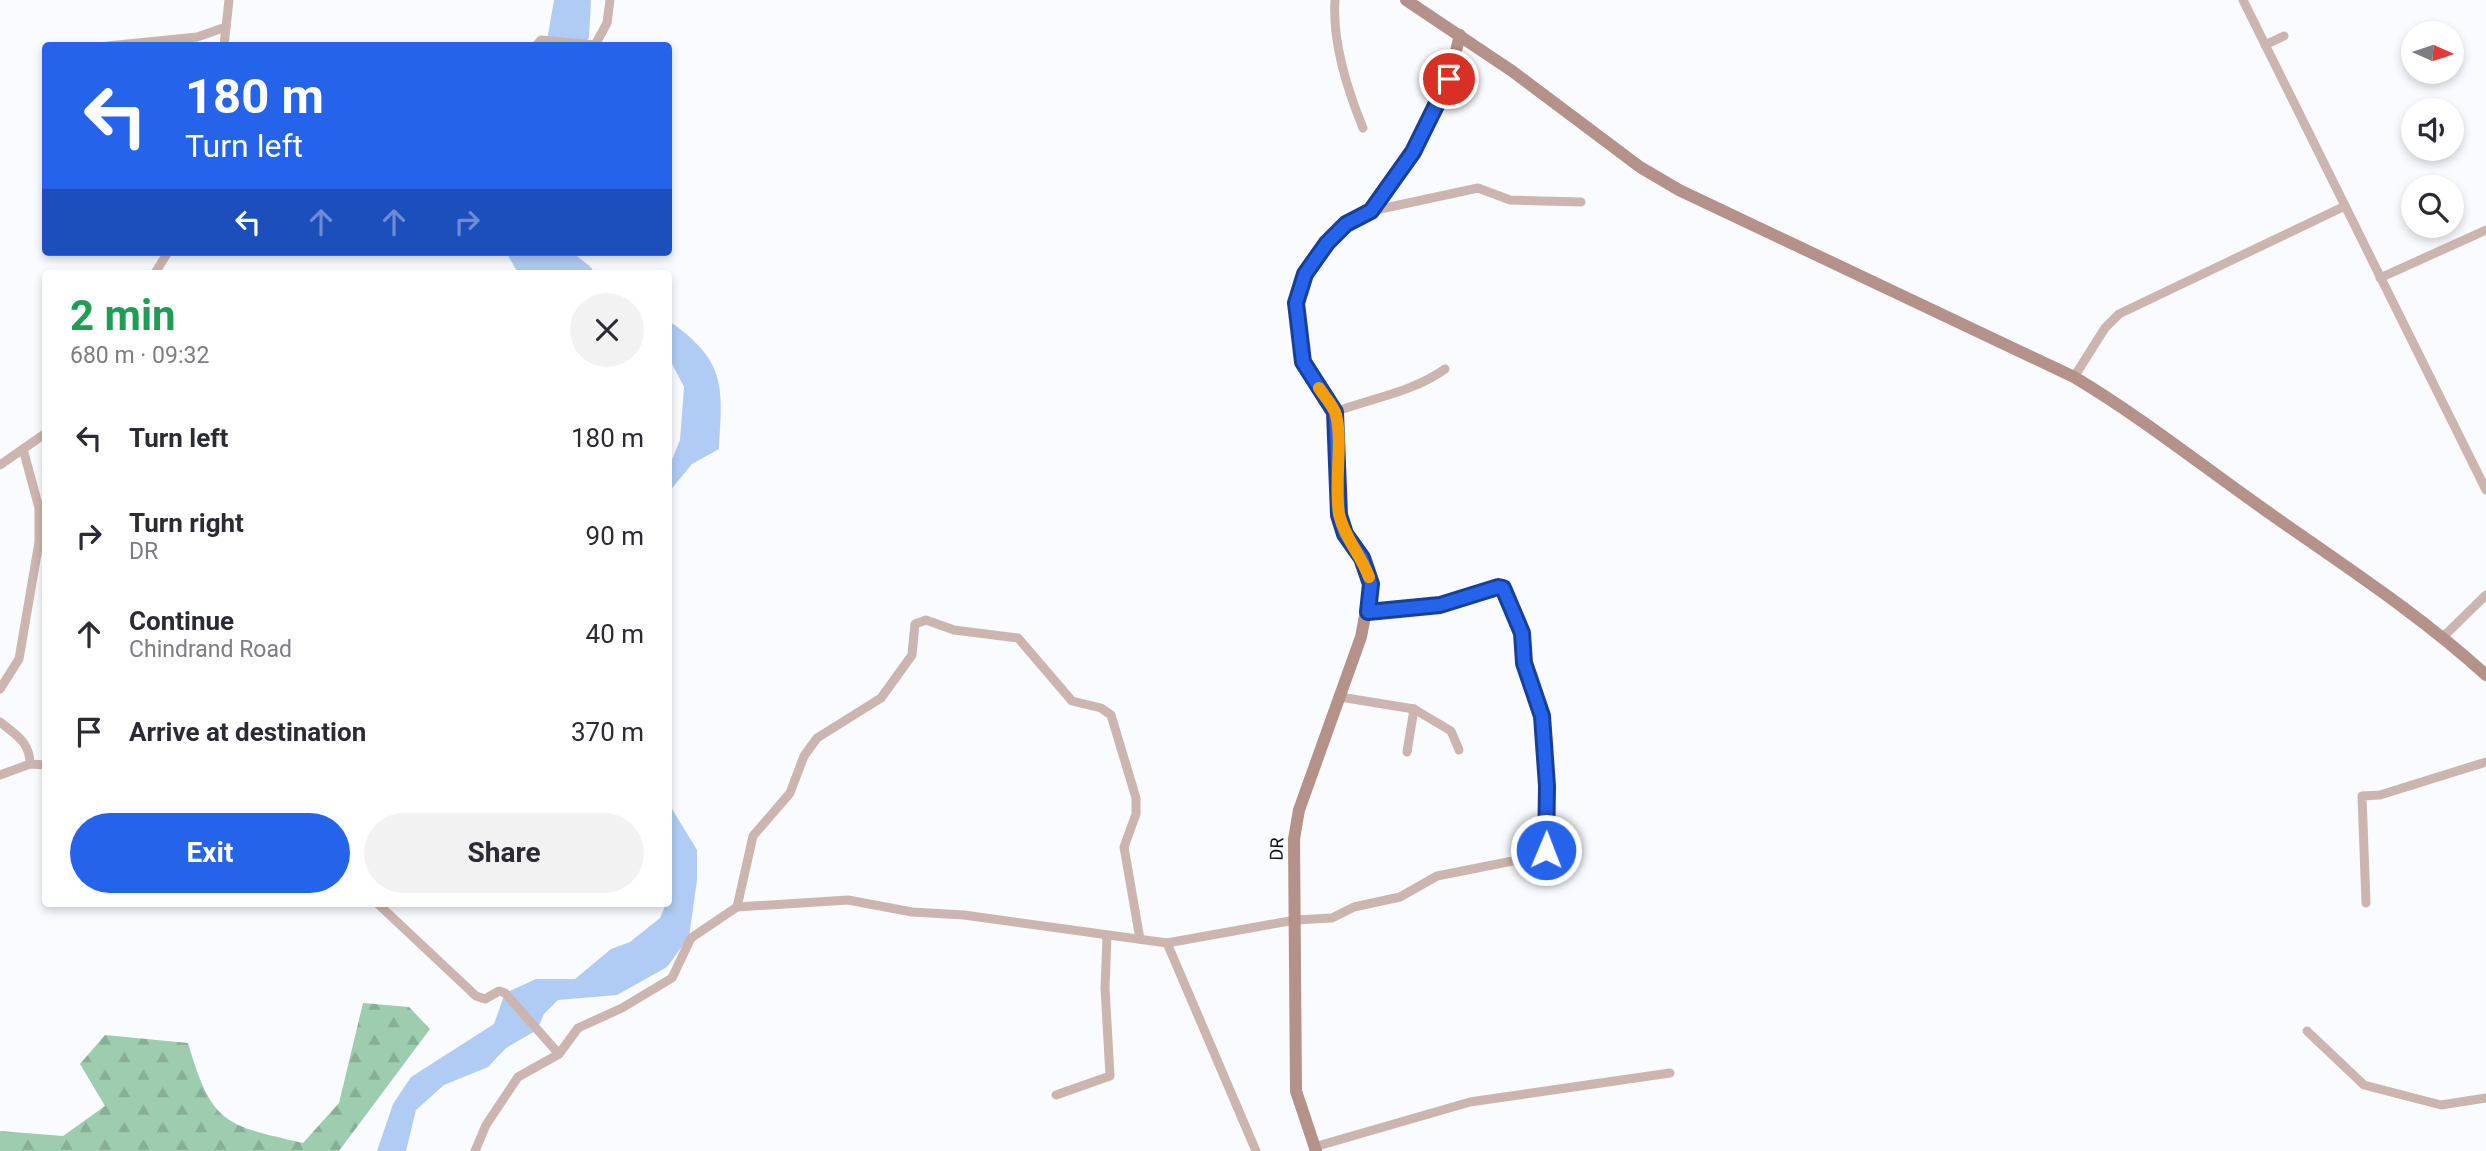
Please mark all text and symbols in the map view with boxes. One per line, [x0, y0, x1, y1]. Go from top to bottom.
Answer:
north arrow [2401, 21, 2464, 84]
map controls [2401, 21, 2464, 238]
pin [1419, 49, 1479, 109]
icon: arrive [1430, 60, 1468, 98]
text: 180 m [185, 68, 324, 125]
icon: left [70, 70, 161, 161]
button: sound [2401, 98, 2464, 161]
text: Turn left [185, 127, 303, 165]
button: search [2401, 175, 2464, 238]
icon: left [229, 203, 267, 241]
icon: ahead [302, 203, 340, 241]
icon: ahead [375, 203, 413, 241]
icon: right [448, 203, 486, 241]
text: 2 min [70, 291, 176, 340]
button: close [570, 293, 644, 367]
text: 680 m · 09:32 [70, 342, 209, 369]
icon: left [70, 419, 108, 457]
text: Turn left [129, 423, 228, 453]
text: 180 m [571, 423, 644, 453]
text: Turn right [129, 508, 244, 538]
icon: right [70, 517, 108, 555]
text: 90 m [586, 521, 644, 551]
text: DR [129, 538, 158, 565]
text: Continue [129, 606, 234, 636]
icon: ahead [70, 615, 108, 653]
text: 40 m [586, 619, 644, 649]
text: Chindrand Road [129, 636, 292, 663]
icon: arrive [70, 713, 108, 751]
text: Arrive at destination [129, 717, 366, 747]
text: 370 m [571, 717, 644, 747]
button: Exit [70, 813, 350, 893]
button: Share [364, 813, 644, 893]
position arrow [1509, 813, 1583, 887]
street label: DR [1266, 837, 1287, 861]

